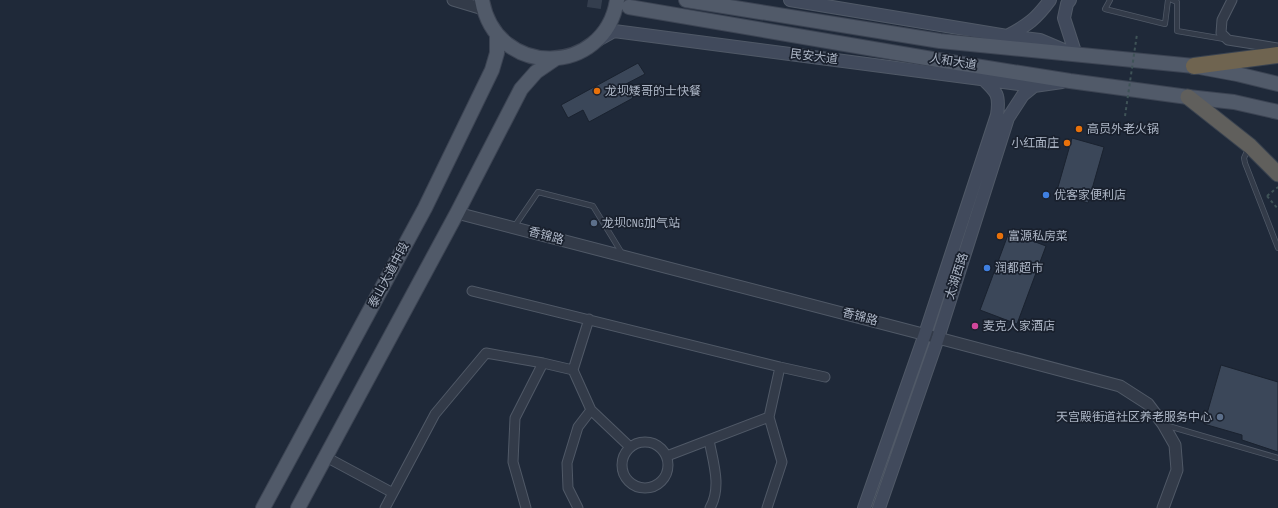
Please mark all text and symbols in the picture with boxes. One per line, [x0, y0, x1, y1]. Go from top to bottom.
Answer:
street label: 民安大道 [789, 47, 839, 67]
street label: 人和大道 [928, 51, 978, 73]
place label: 龙坝矮哥的士快餐 [605, 84, 701, 99]
marker: 龙坝矮哥的士快餐 [592, 86, 602, 96]
place label: 高员外老火锅 [1087, 122, 1159, 137]
marker: 高员外老火锅 [1074, 124, 1084, 134]
place label: 小红面庄 [1011, 136, 1059, 151]
marker: 小红面庄 [1062, 138, 1072, 148]
place label: 优客家便利店 [1054, 188, 1126, 203]
marker: 优客家便利店 [1041, 190, 1051, 200]
place label: 龙坝CNG加气站 [602, 216, 680, 231]
marker: 龙坝CNG加气站 [589, 218, 599, 228]
street label: 香锦路 [527, 224, 565, 248]
place label: 富源私房菜 [1008, 229, 1068, 244]
marker: 富源私房菜 [995, 231, 1005, 241]
street label: 泰山大道中段 [365, 240, 413, 310]
street label: 太湖西路 [942, 251, 972, 301]
place label: 润都超市 [995, 261, 1043, 276]
marker: 润都超市 [982, 263, 992, 273]
street label: 香锦路 [841, 305, 879, 329]
place label: 麦克人家酒店 [983, 319, 1055, 334]
marker: 麦克人家酒店 [970, 321, 980, 331]
place label: 天宫殿街道社区养老服务中心 [1056, 410, 1212, 425]
marker: 天宫殿街道社区养老服务中心 [1215, 412, 1225, 422]

